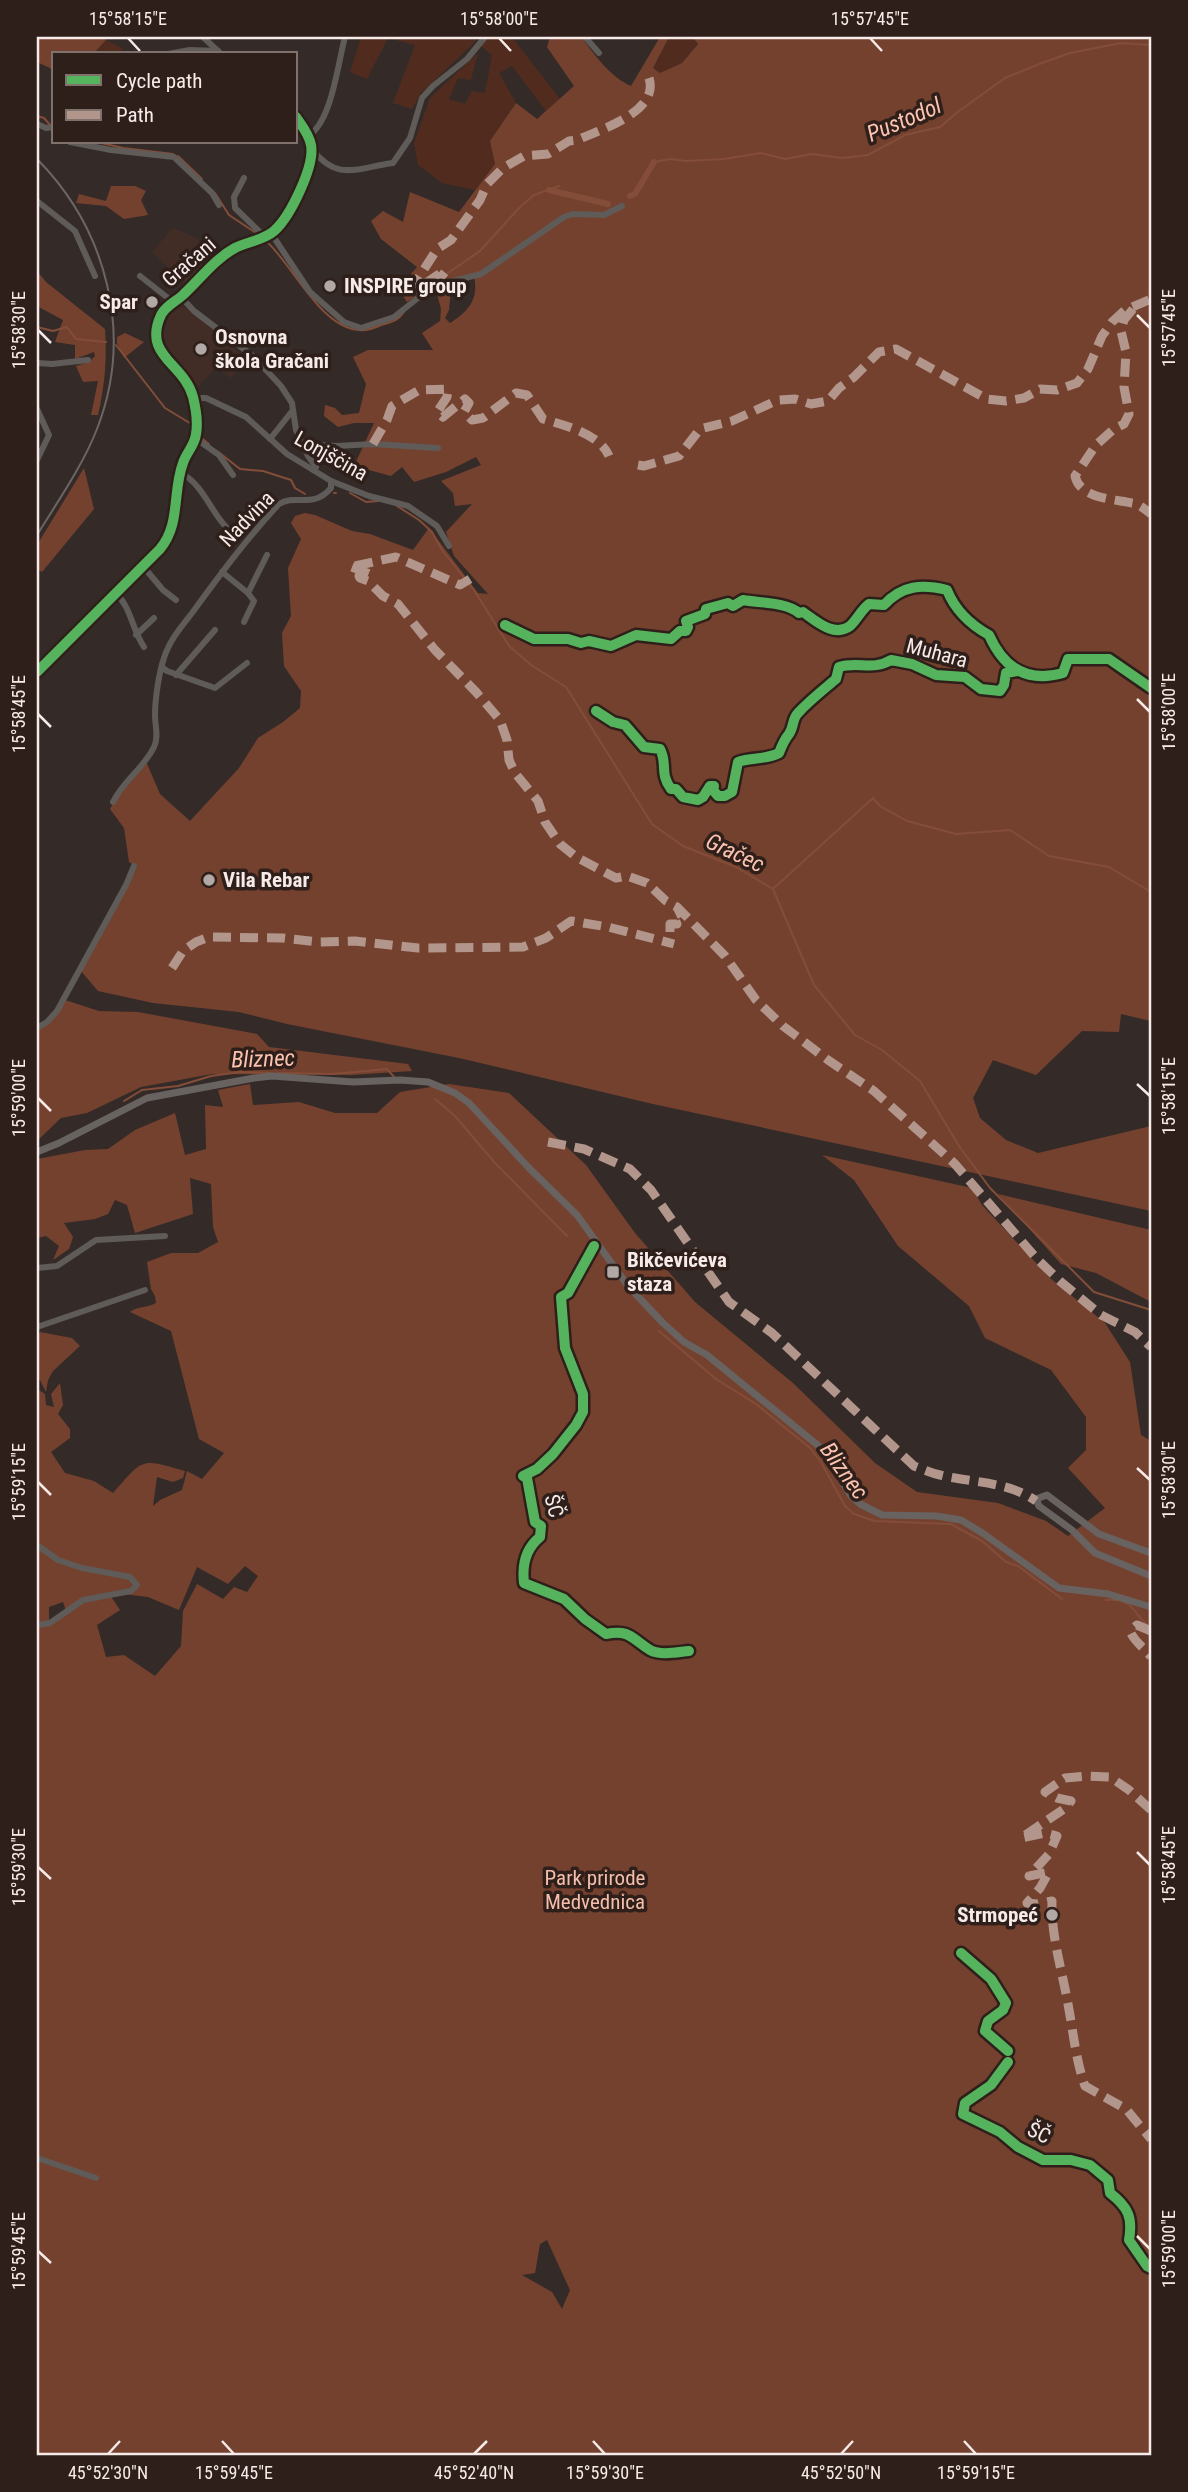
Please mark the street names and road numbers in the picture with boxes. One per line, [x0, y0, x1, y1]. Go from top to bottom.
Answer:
street label: Gračani [157, 232, 221, 292]
street label: Lonjščina [290, 426, 372, 486]
street label: Nadvina [215, 486, 279, 552]
street label: Muhara [904, 633, 970, 673]
street label: ŠČ [539, 1492, 569, 1520]
street label: ŠČ [1023, 2117, 1055, 2149]

